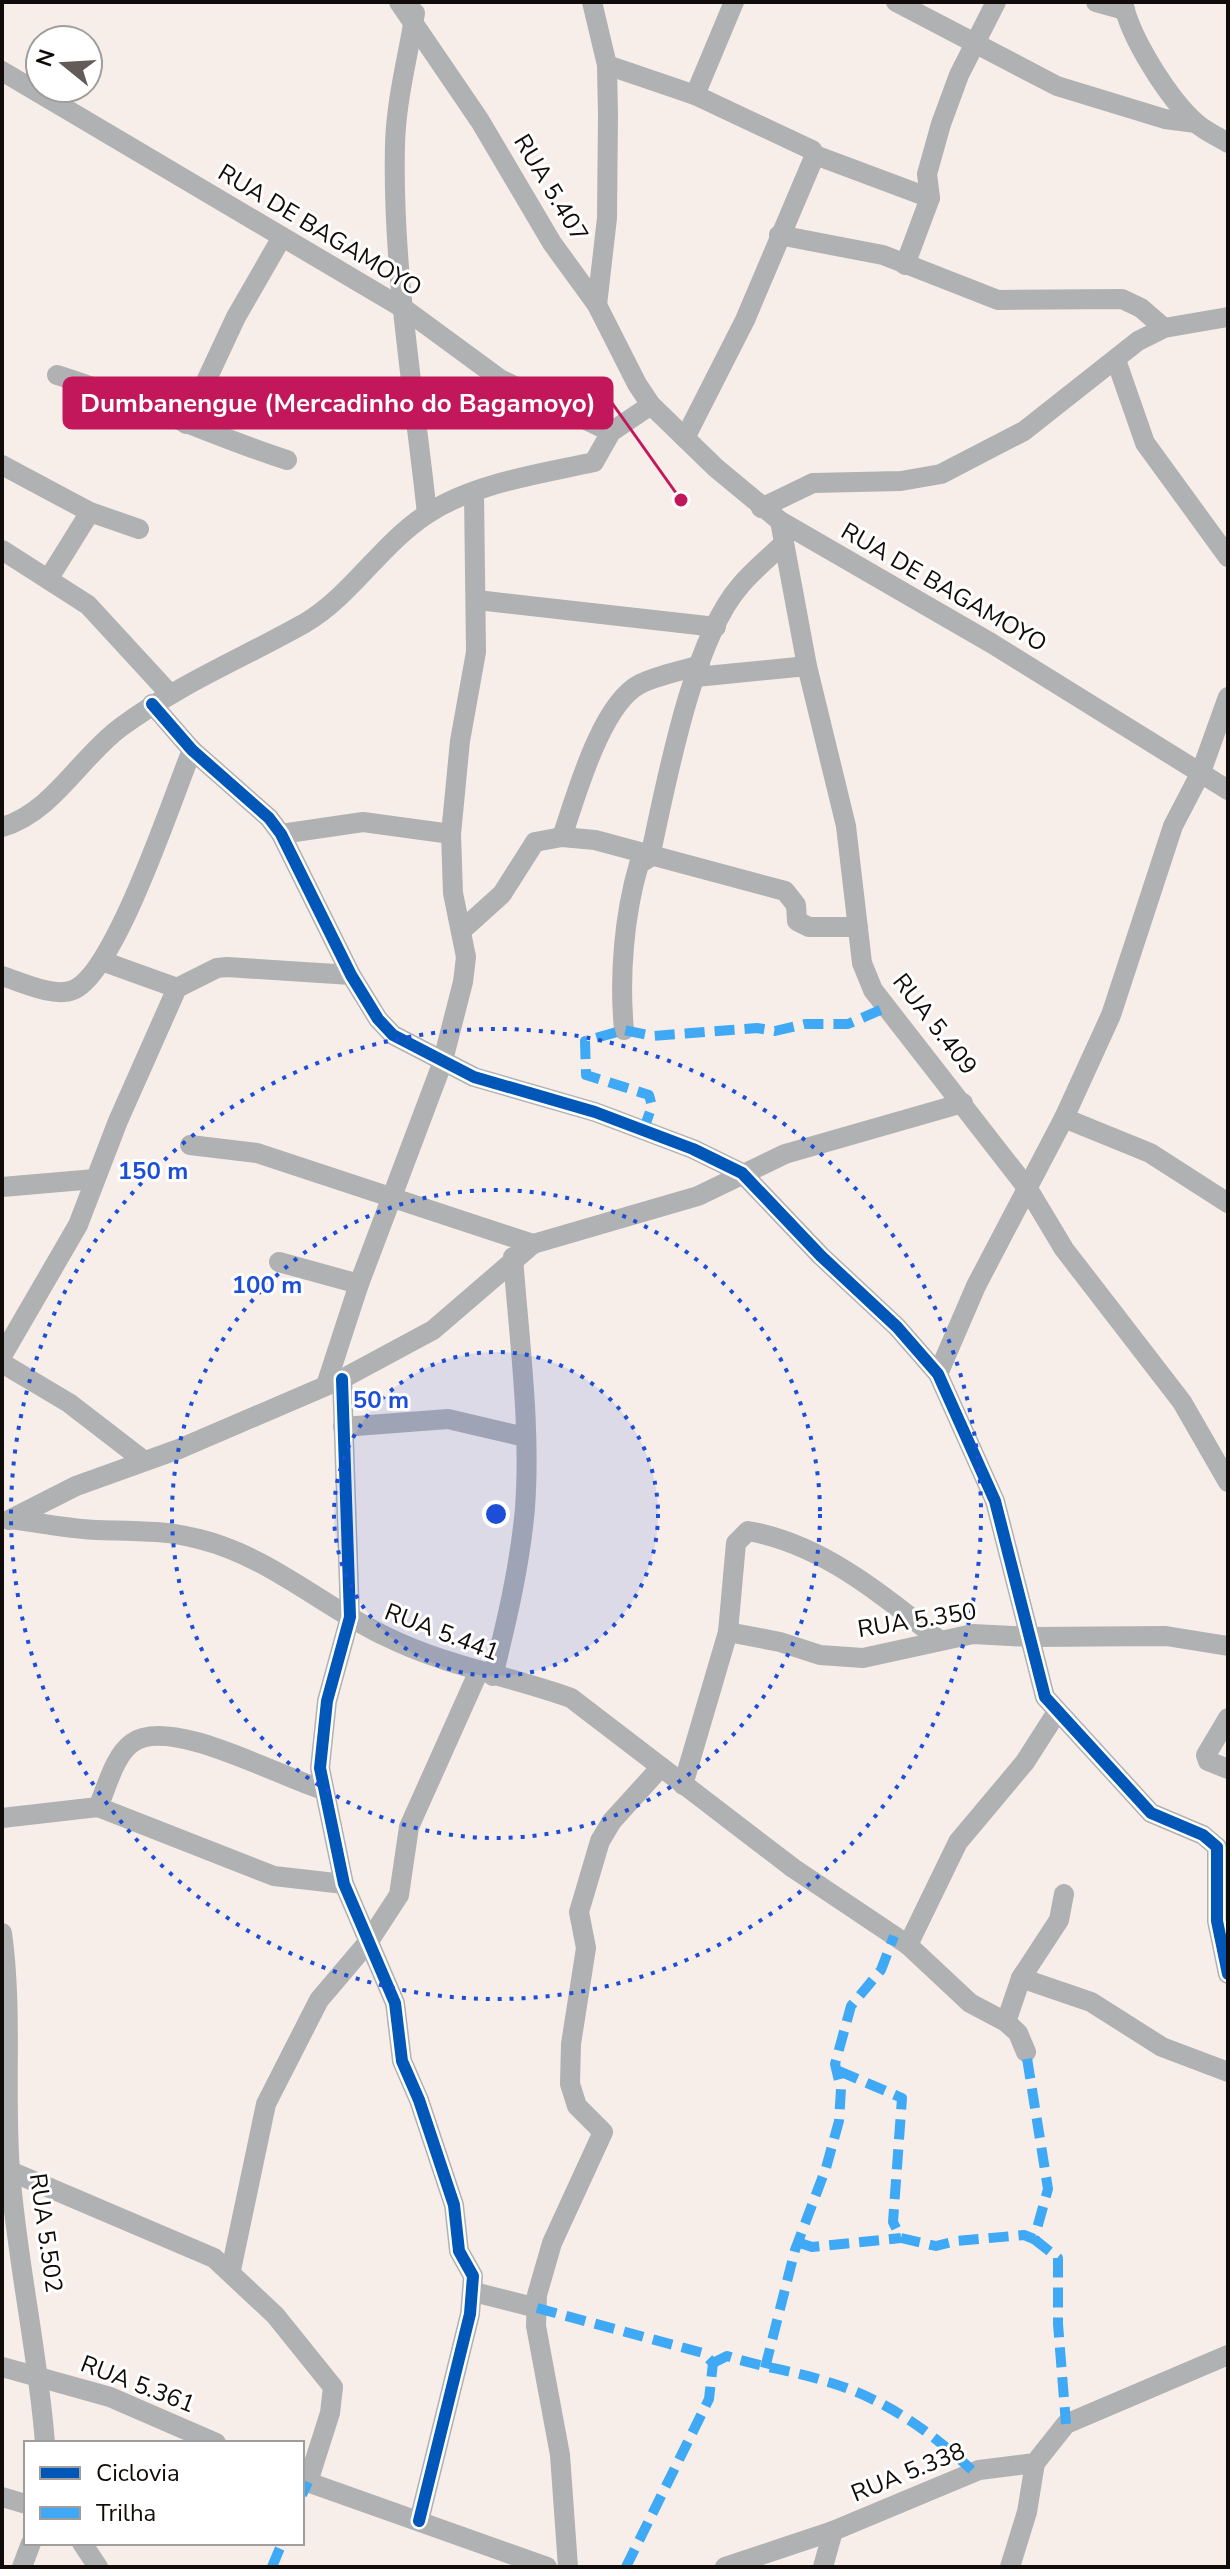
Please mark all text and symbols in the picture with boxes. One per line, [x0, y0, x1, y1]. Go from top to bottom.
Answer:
north arrow [24, 24, 104, 104]
text: N [29, 46, 63, 71]
street label: RUA 5.407 [506, 128, 596, 248]
street label: RUA DE BAGAMOYO [212, 156, 428, 304]
callout: Dumbanengue (Mercadinho do Bagamoyo) [64, 378, 612, 428]
text: Dumbanengue (Mercadinho do Bagamoyo) [80, 386, 596, 421]
street label: RUA DE BAGAMOYO [835, 515, 1053, 659]
street label: RUA 5.409 [885, 967, 985, 1081]
text: 150 m [118, 1155, 188, 1187]
text: 100 m [232, 1269, 302, 1301]
text: 50 m [353, 1384, 409, 1416]
centre of rings [482, 1500, 510, 1528]
street label: RUA 5.350 [855, 1595, 979, 1645]
street label: RUA 5.441 [380, 1596, 504, 1668]
street label: RUA 5.502 [22, 2171, 70, 2295]
street label: RUA 5.361 [76, 2348, 200, 2420]
street label: RUA 5.338 [846, 2435, 970, 2509]
legend [24, 2441, 304, 2545]
text: Ciclovia [96, 2457, 180, 2489]
text: Trilha [96, 2497, 156, 2529]

